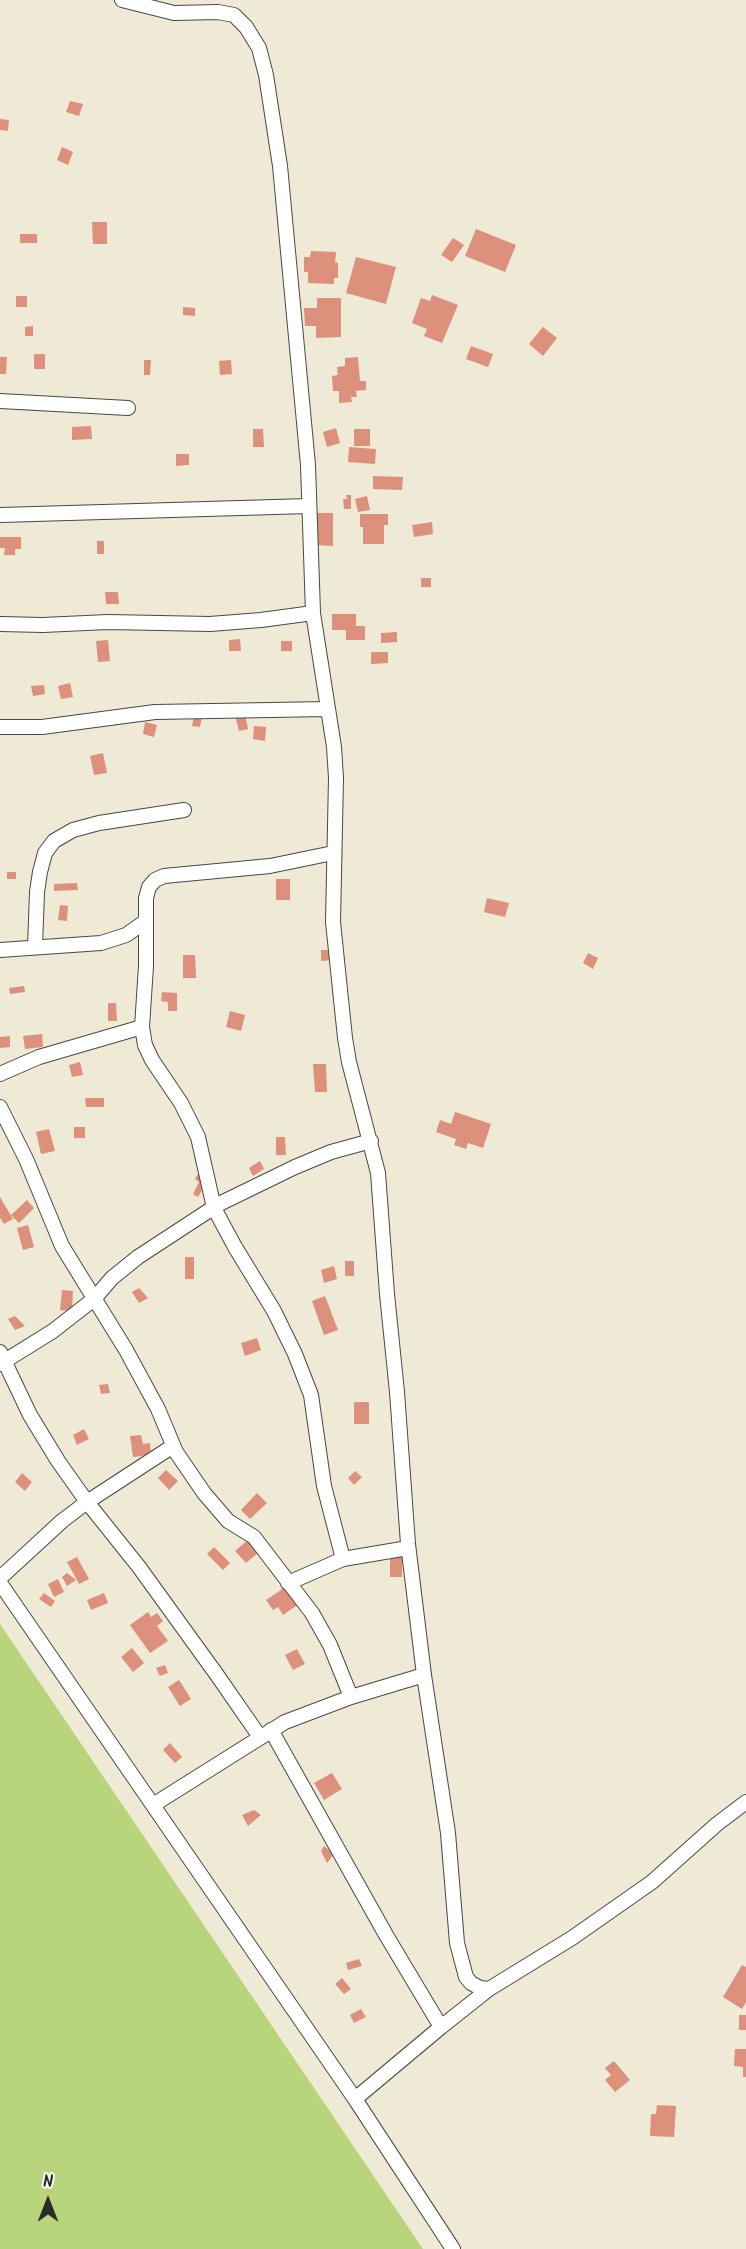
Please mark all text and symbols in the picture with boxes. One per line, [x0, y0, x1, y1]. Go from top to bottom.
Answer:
text: N [43, 2170, 53, 2195]
north arrow [18, 2171, 78, 2231]

